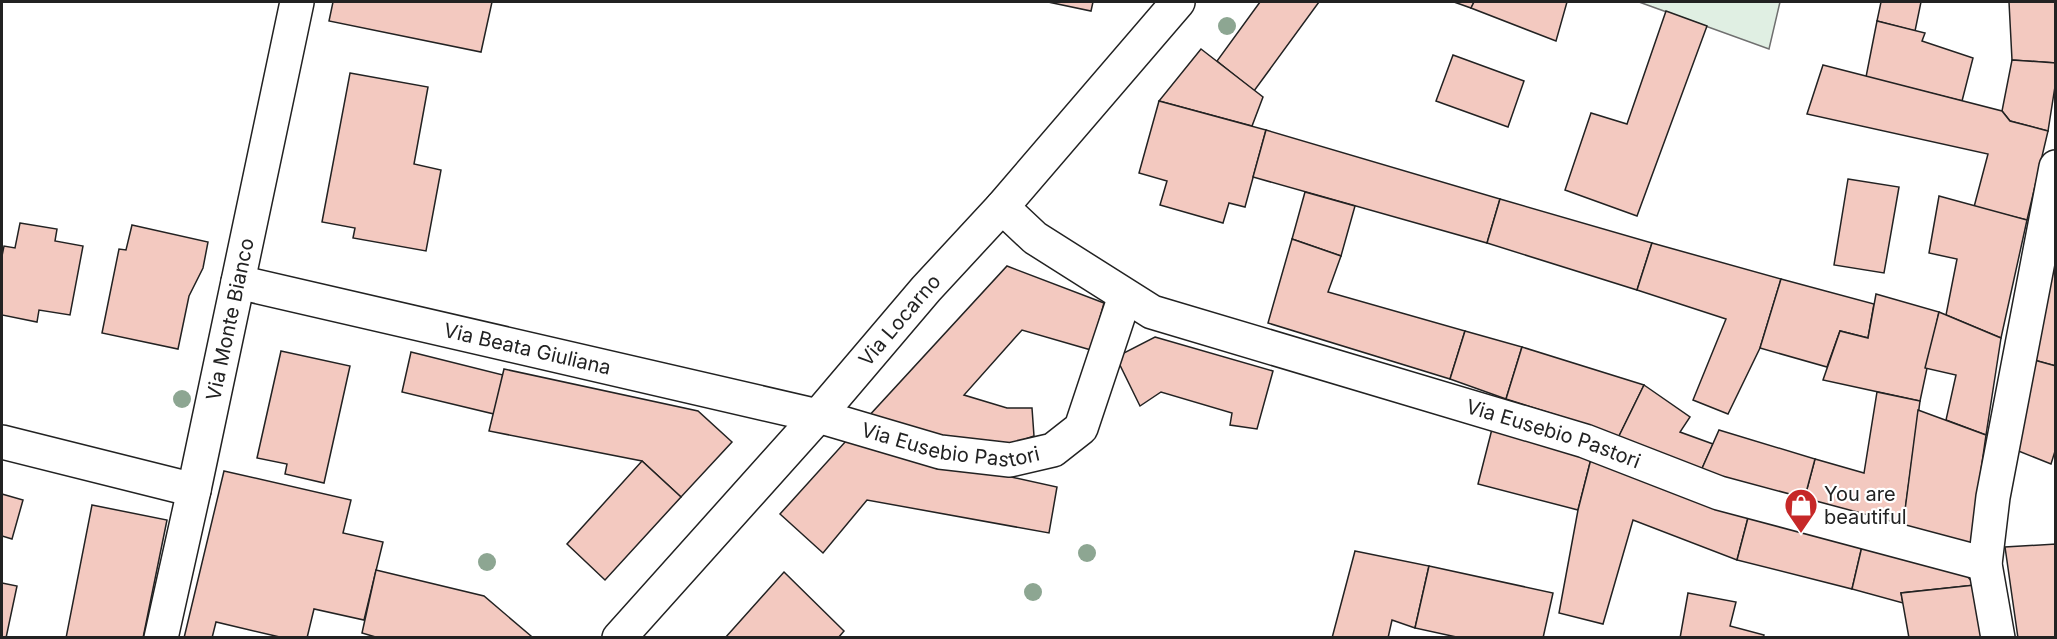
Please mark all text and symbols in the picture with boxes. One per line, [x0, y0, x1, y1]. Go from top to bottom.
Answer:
street label: Via Monte Bianco [201, 236, 259, 403]
street label: Via Locarno [854, 269, 946, 371]
street label: Via Beata Giuliana [441, 318, 613, 380]
street label: Via Eusebio Pastori [1463, 394, 1644, 473]
street label: Via Eusebio Pastori [858, 417, 1042, 472]
place label: You are beautiful [1824, 482, 1907, 529]
shop icon: You are beautiful [1783, 487, 1819, 534]

